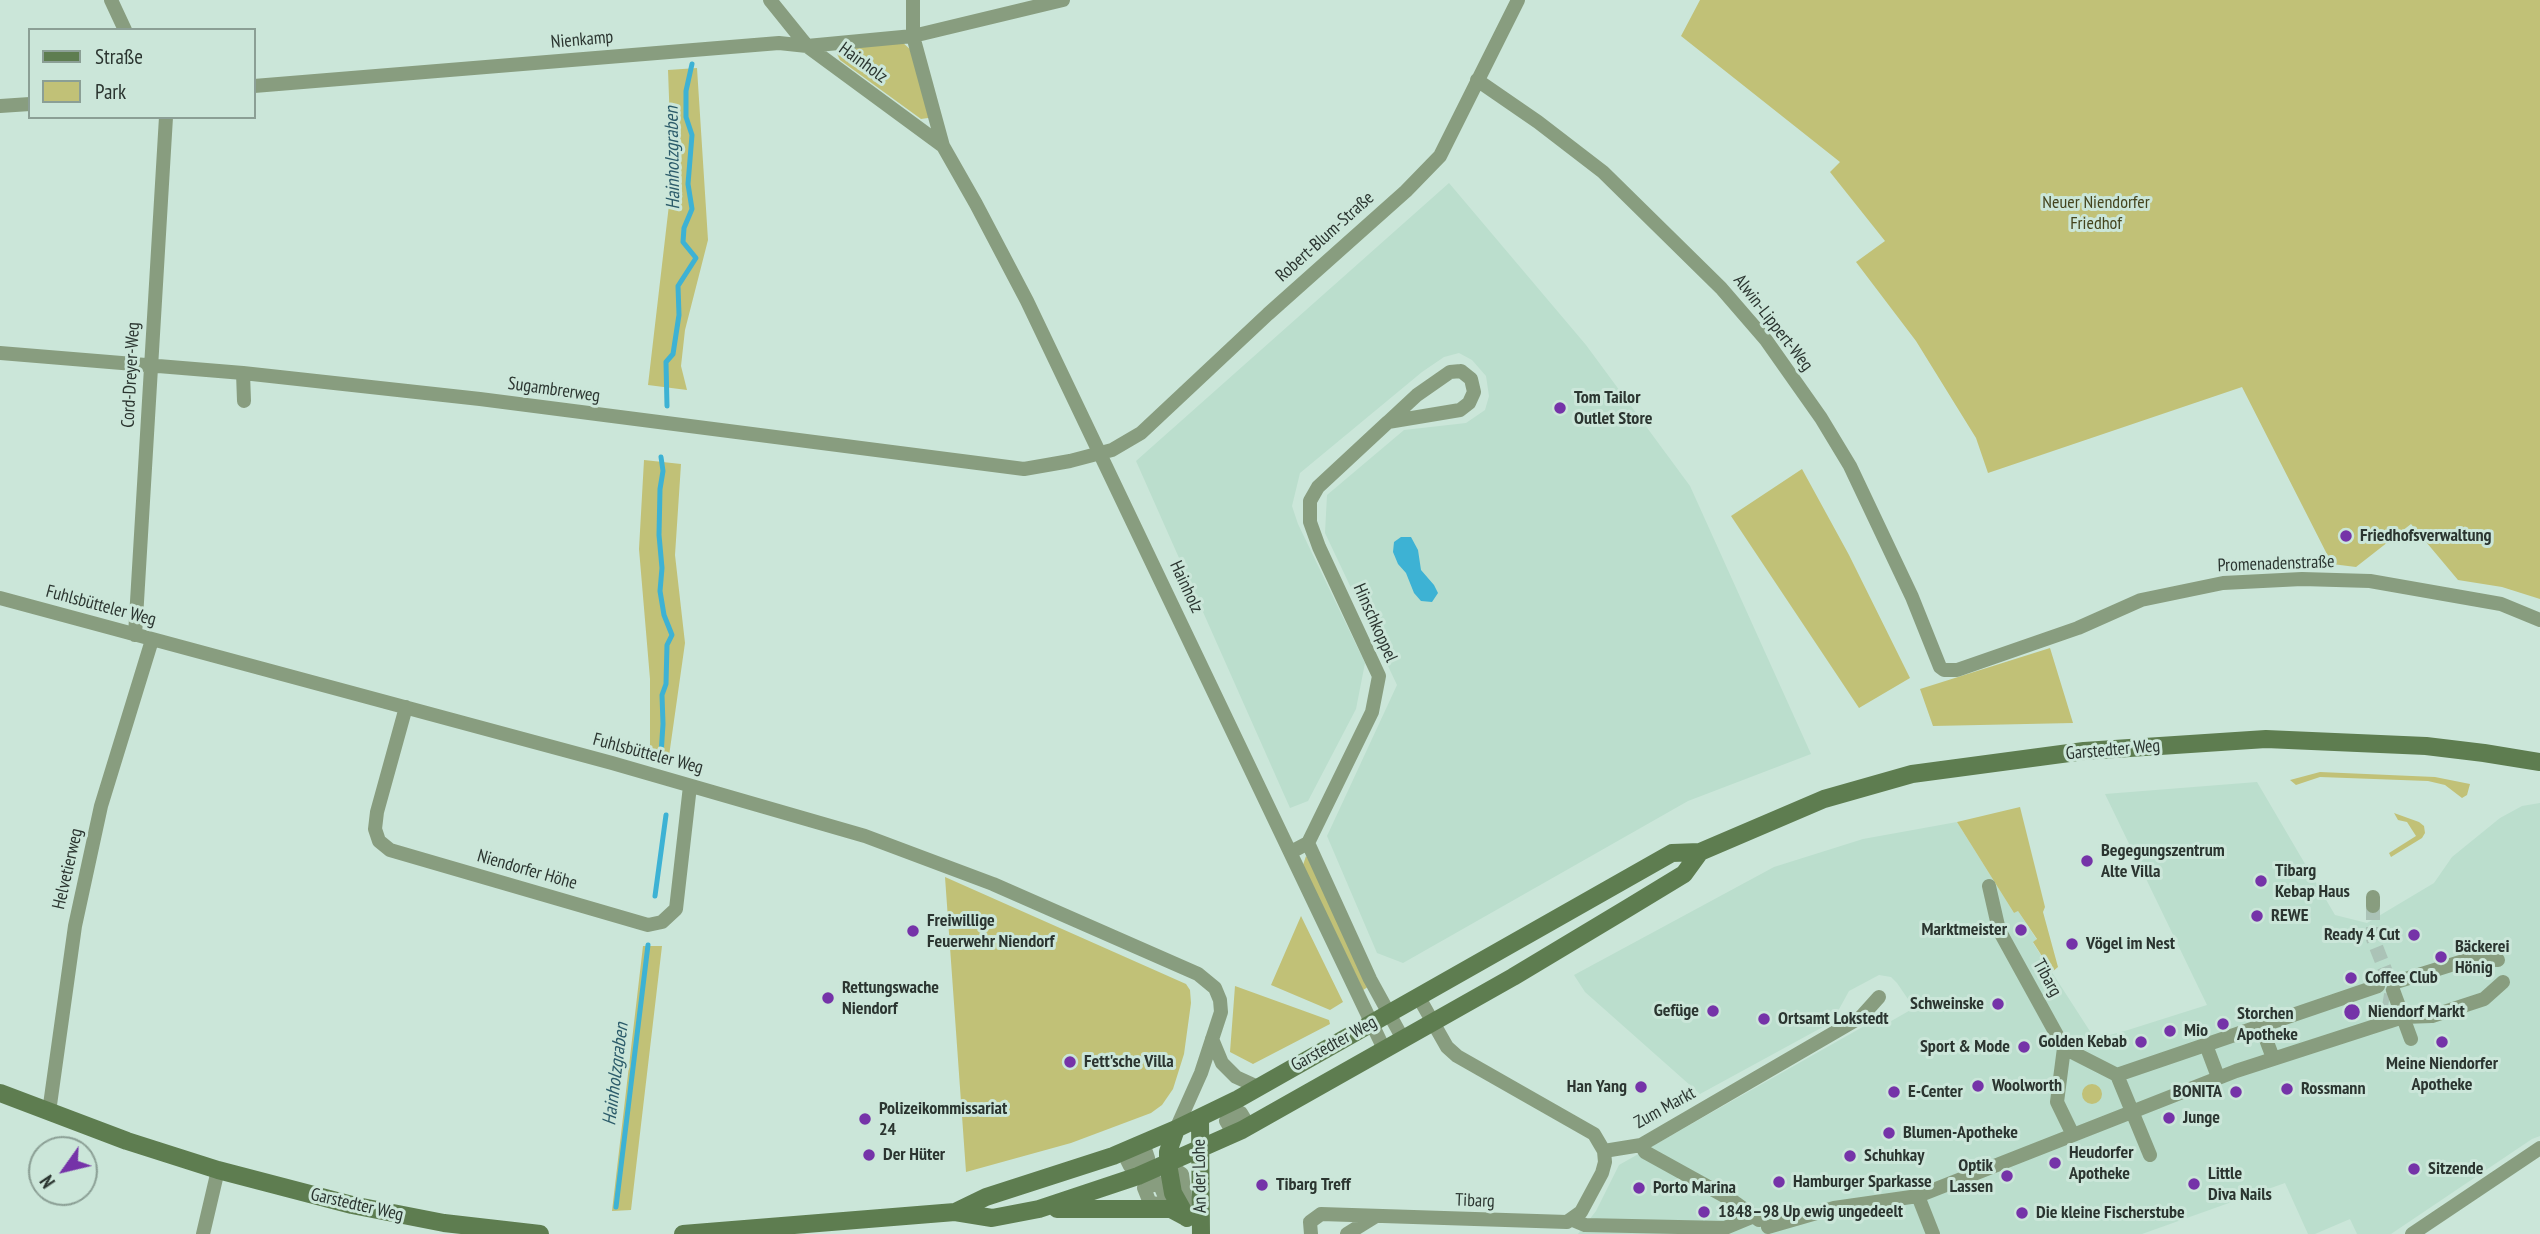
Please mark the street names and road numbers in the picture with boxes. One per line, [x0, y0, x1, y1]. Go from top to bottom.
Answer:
street label: Nienkamp [550, 27, 614, 53]
street label: Hainholz [834, 38, 892, 88]
street label: Robert-Blum-Straße [1271, 187, 1379, 287]
street label: Alwin-Lippert-Weg [1729, 270, 1817, 376]
street label: Cord-Dreyer-Weg [117, 322, 145, 428]
street label: Sugambrerweg [507, 373, 601, 407]
street label: Promenadenstraße [2217, 551, 2335, 577]
street label: Hainholz [1165, 558, 1207, 616]
street label: Hinschkoppel [1348, 580, 1402, 666]
street label: Fuhlsbütteler Weg [44, 581, 158, 631]
street label: Fuhlsbütteler Weg [591, 729, 705, 779]
street label: Garstedter Weg [2065, 735, 2161, 765]
street label: Helvetierweg [48, 826, 88, 912]
street label: Niendorfer Höhe [475, 845, 579, 895]
street label: Tibarg [2028, 955, 2066, 1001]
street label: Garstedter Weg [1287, 1012, 1381, 1076]
street label: Zum Markt [1631, 1082, 1699, 1134]
street label: An der Lohe [1189, 1139, 1211, 1213]
street label: Garstedter Weg [308, 1184, 406, 1226]
street label: Tibarg [1455, 1190, 1495, 1212]

